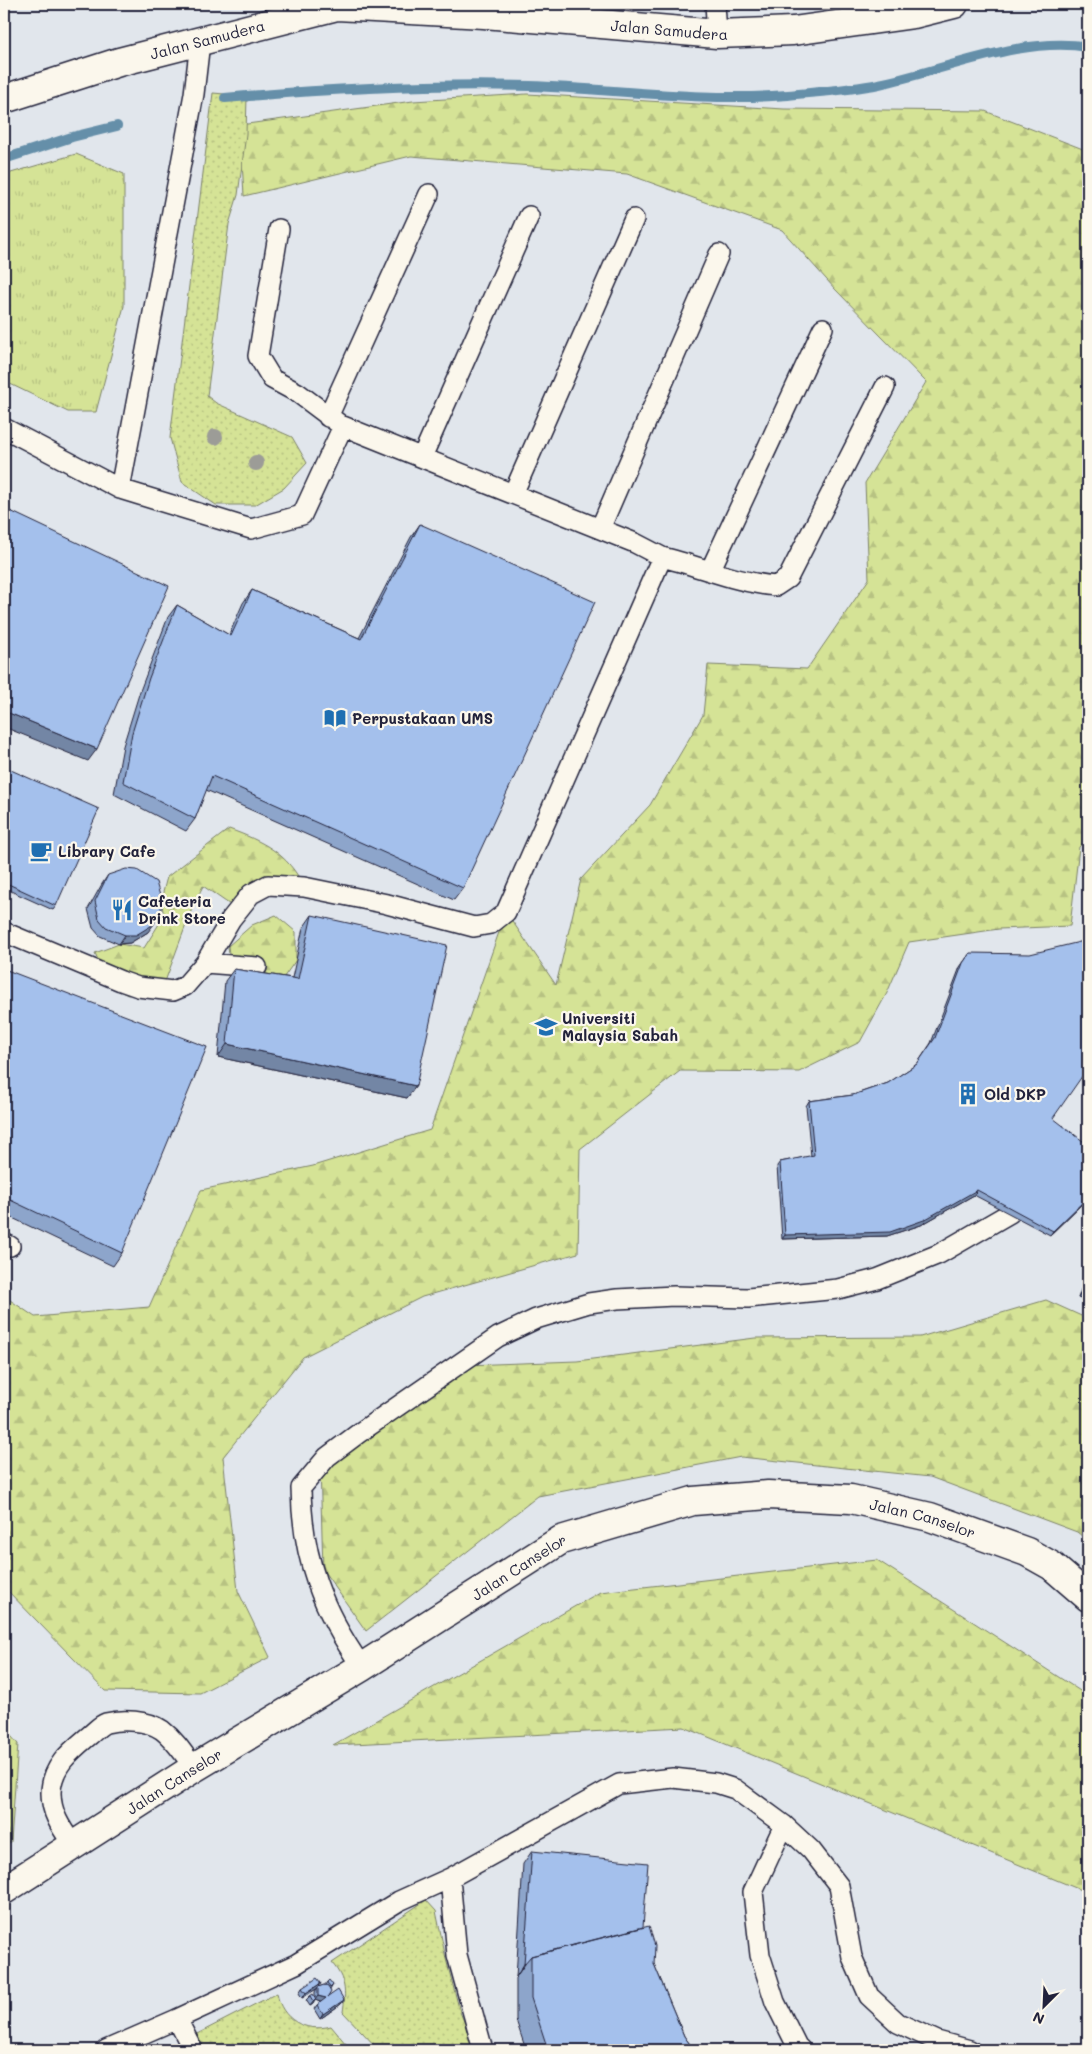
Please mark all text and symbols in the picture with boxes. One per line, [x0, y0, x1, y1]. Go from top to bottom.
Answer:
street label: Jalan Samudera [148, 15, 267, 64]
street label: Jalan Samudera [610, 15, 728, 44]
library icon: Perpustakaan UMS [322, 705, 348, 731]
place label: Perpustakaan UMS [352, 708, 493, 728]
cafe icon: Library Cafe [28, 838, 54, 864]
place label: Library Cafe [58, 841, 155, 861]
place label: Cafeteria Drink Store [138, 891, 226, 928]
restaurant icon: Cafeteria Drink Store [109, 897, 135, 923]
place label: Universiti Malaysia Sabah [562, 1008, 678, 1045]
school or university icon: Universiti Malaysia Sabah [533, 1014, 559, 1040]
building icon: Old DKP [955, 1081, 981, 1107]
place label: Old DKP [984, 1084, 1046, 1104]
street label: Jalan Canselor [868, 1494, 978, 1543]
street label: Jalan Canselor [468, 1529, 568, 1605]
street label: Jalan Canselor [123, 1744, 225, 1819]
north arrow [1020, 1982, 1070, 2032]
text: N [1030, 2007, 1047, 2029]

